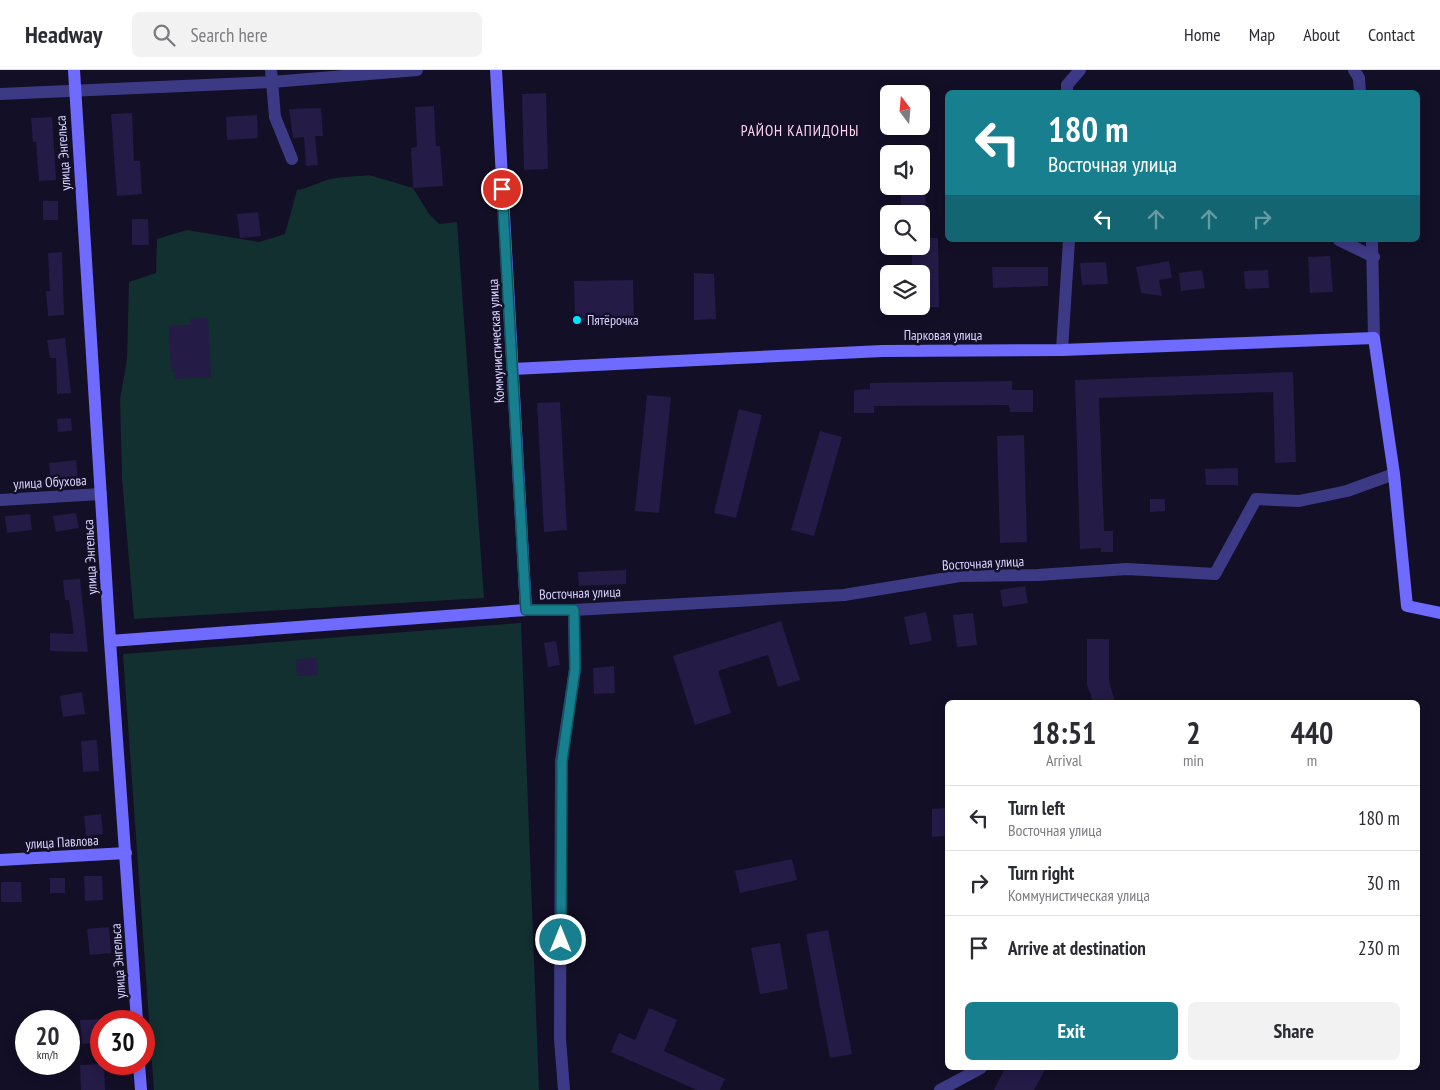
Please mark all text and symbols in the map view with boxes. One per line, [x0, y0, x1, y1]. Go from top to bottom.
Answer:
search box [132, 12, 482, 57]
text: Headway [25, 19, 102, 50]
icon: search [150, 21, 178, 49]
text: Search here [190, 23, 268, 47]
text: Home [1184, 23, 1221, 46]
text: Map [1249, 23, 1275, 46]
text: About [1303, 23, 1340, 46]
text: Contact [1368, 23, 1415, 46]
north arrow [880, 85, 930, 135]
map controls [880, 85, 930, 315]
text: 180 m [1048, 106, 1129, 152]
icon: left [965, 110, 1030, 175]
street label: улица Энгельса [51, 115, 75, 191]
district label: РАЙОН КАПИДОНЫ [741, 121, 859, 140]
button: sound [880, 145, 930, 195]
text: Восточная улица [1048, 150, 1177, 178]
pin [481, 168, 523, 210]
icon: arrive [488, 175, 516, 203]
button: search [880, 205, 930, 255]
icon: left [1089, 205, 1117, 233]
icon: ahead [1142, 205, 1170, 233]
icon: ahead [1195, 205, 1223, 233]
icon: right [1248, 205, 1276, 233]
button: layers [880, 265, 930, 315]
street label: Коммунистическая улица [484, 279, 508, 403]
place label: Пятёрочка [587, 311, 639, 329]
marker: Пятёрочка [571, 314, 583, 326]
street label: Парковая улица [904, 326, 982, 344]
street label: улица Обухова [13, 471, 87, 493]
street label: улица Энгельса [79, 519, 101, 595]
street label: Восточная улица [942, 552, 1024, 574]
street label: Восточная улица [539, 583, 621, 603]
text: 18:51 [1032, 713, 1096, 752]
text: 2 [1186, 713, 1201, 752]
text: 440 [1290, 713, 1333, 752]
text: Arrival [1046, 750, 1082, 770]
text: min [1183, 750, 1204, 770]
text: m [1307, 750, 1317, 770]
text: Turn left [1008, 796, 1065, 820]
icon: left [965, 804, 993, 832]
text: 180 m [1358, 806, 1400, 830]
text: Восточная улица [1008, 820, 1102, 840]
street label: улица Павлова [25, 831, 99, 853]
text: Turn right [1008, 861, 1074, 885]
icon: right [965, 869, 993, 897]
text: 30 m [1367, 871, 1400, 895]
text: Коммунистическая улица [1008, 885, 1150, 905]
position arrow [534, 913, 586, 965]
street label: улица Энгельса [106, 923, 130, 999]
icon: arrive [965, 934, 993, 962]
text: Arrive at destination [1008, 936, 1146, 960]
text: 230 m [1358, 936, 1400, 960]
button: Exit [965, 1002, 1178, 1060]
button: Share [1188, 1002, 1400, 1060]
speed limit sign: 30 [90, 1010, 155, 1075]
text: 20 [36, 1020, 59, 1052]
text: km/h [37, 1047, 58, 1062]

